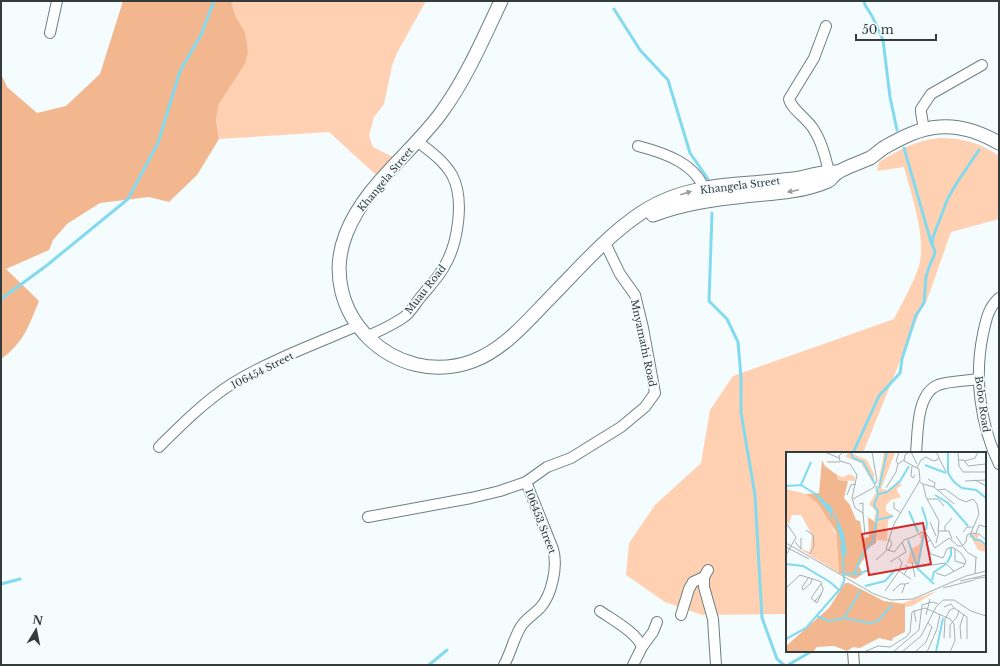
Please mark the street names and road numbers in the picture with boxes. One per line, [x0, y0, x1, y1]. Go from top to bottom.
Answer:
street label: Khangela Street [355, 144, 416, 214]
street label: Khangela Street [699, 174, 781, 197]
street label: Muau Road [402, 262, 449, 317]
street label: Mnyamathi Road [628, 298, 659, 388]
street label: 106454 Street [229, 349, 296, 392]
street label: Bobo Road [972, 375, 993, 433]
street label: 106453 Street [522, 487, 559, 556]

